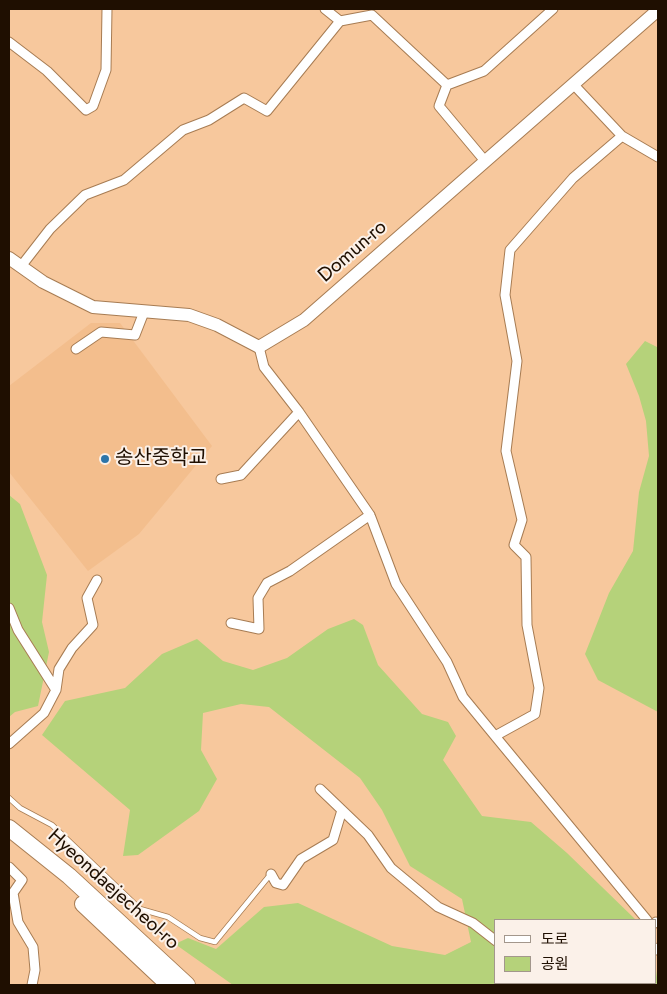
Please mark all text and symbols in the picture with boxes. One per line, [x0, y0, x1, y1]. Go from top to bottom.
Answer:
street label: Domun-ro [314, 216, 392, 288]
place label: 송산중학교 [115, 447, 207, 471]
marker: 송산중학교 [99, 453, 111, 465]
street label: Hyeondaejecheol-ro [42, 825, 184, 955]
legend [494, 919, 657, 984]
text: 도로 [541, 928, 569, 950]
text: 공원 [541, 953, 569, 975]

